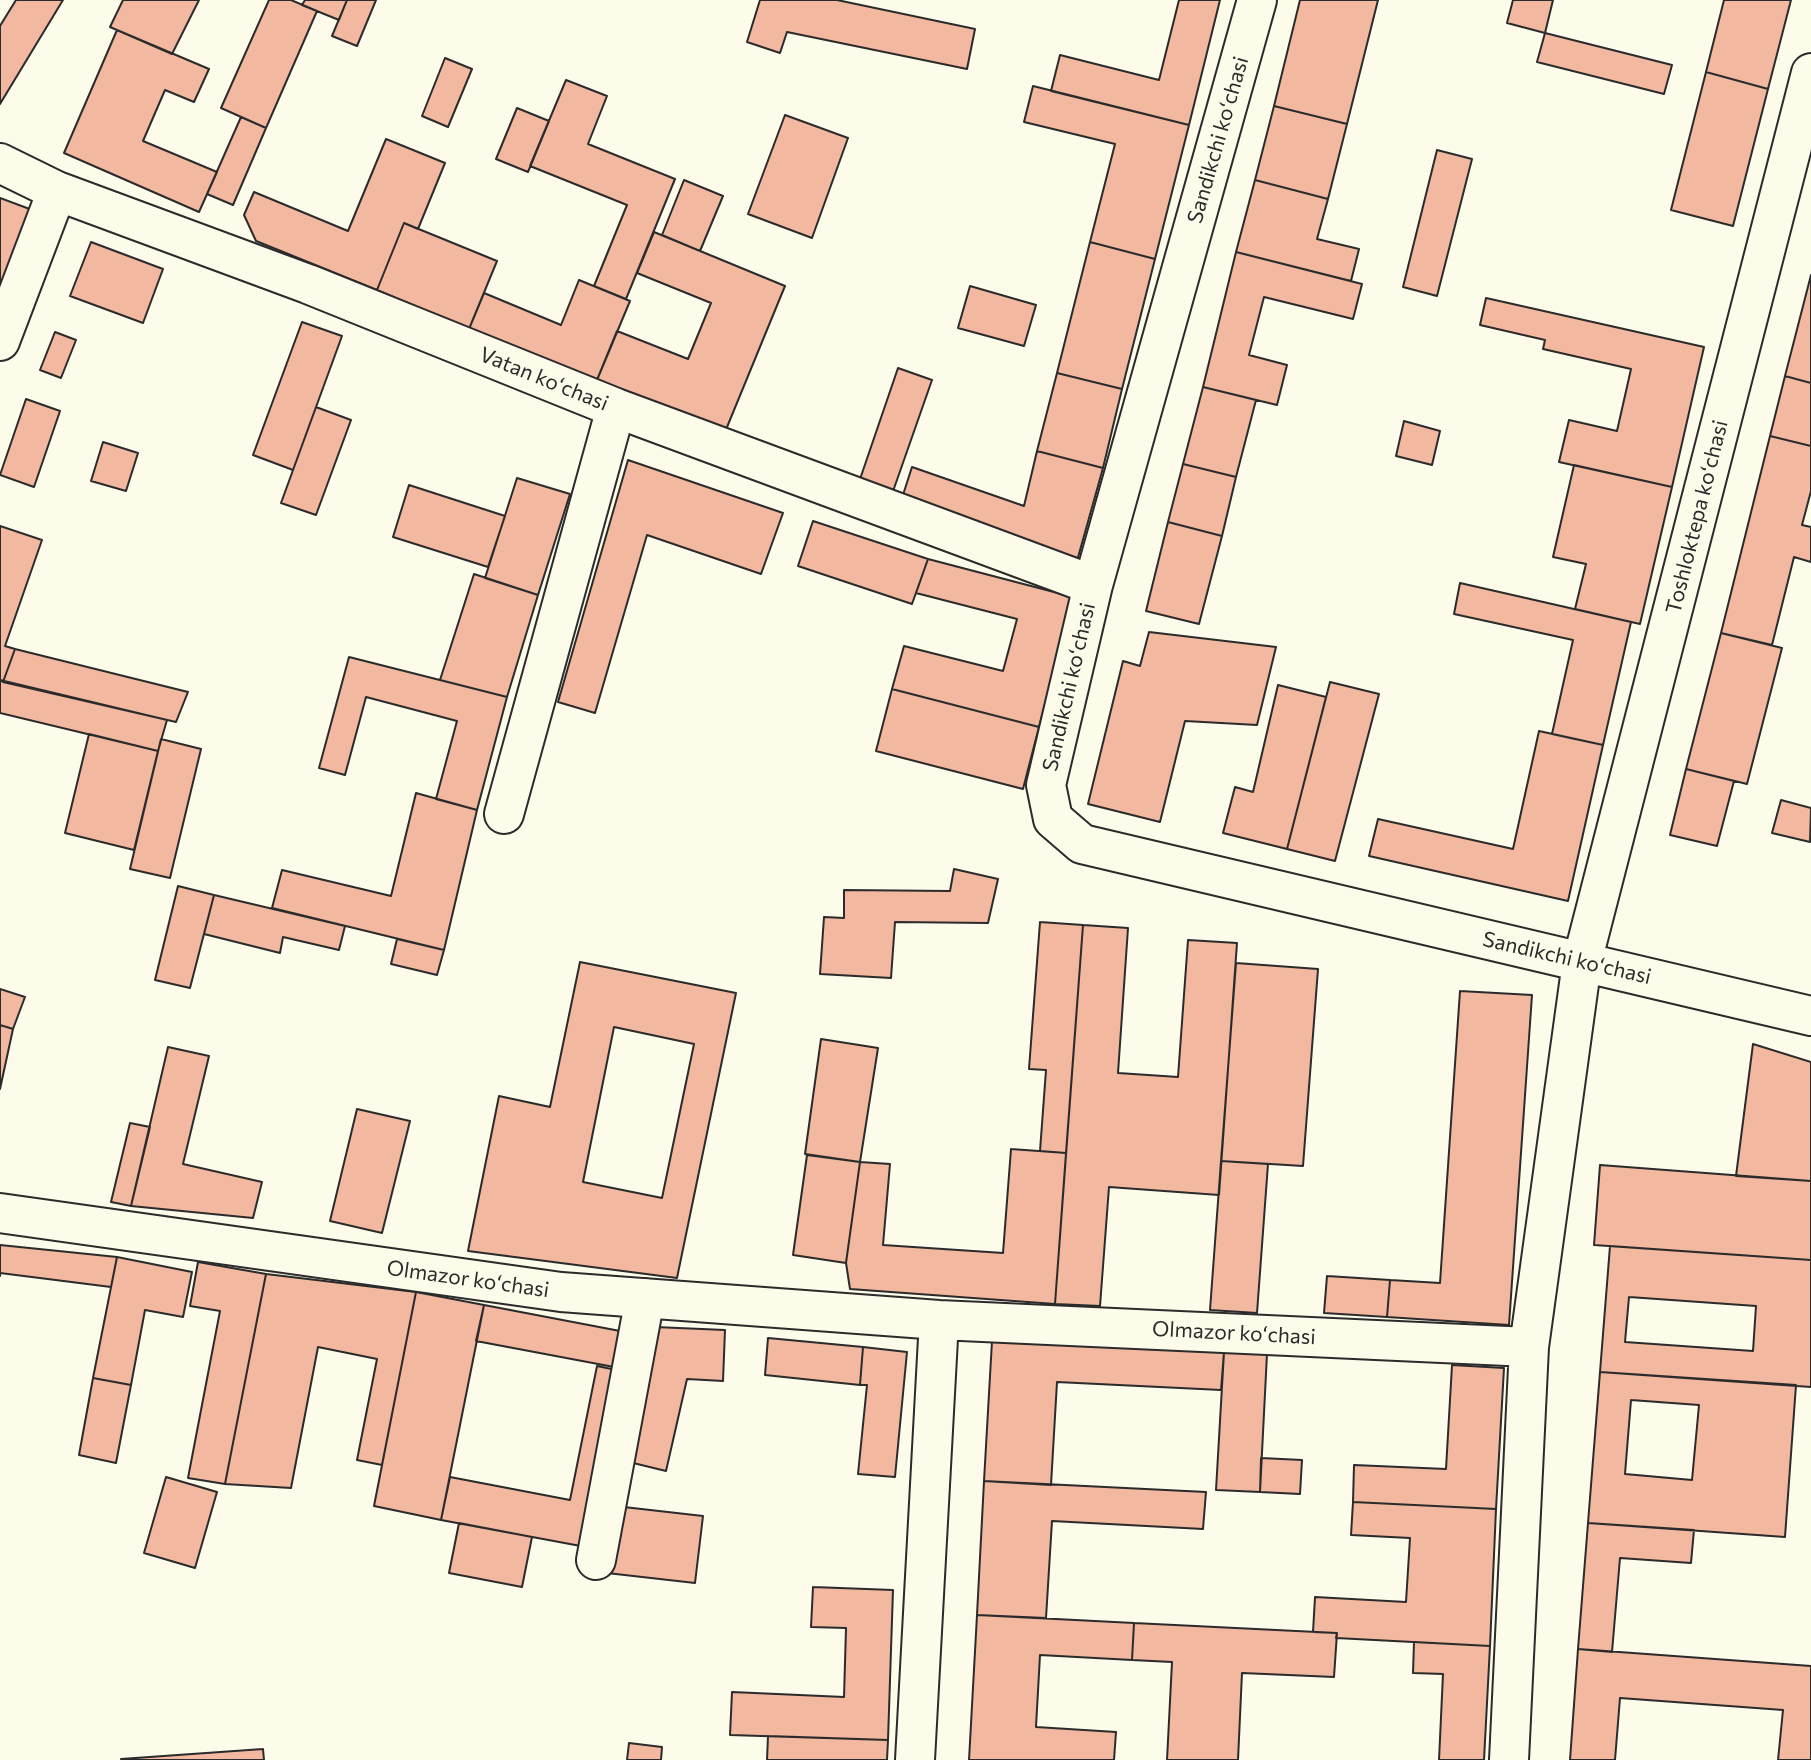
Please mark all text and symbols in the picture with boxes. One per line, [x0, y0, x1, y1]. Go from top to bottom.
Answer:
street label: Sandikchi koʻchasi [1182, 54, 1254, 226]
street label: Vatan koʻchasi [476, 342, 612, 416]
street label: Toshloktepa koʻchasi [1661, 418, 1733, 616]
street label: Sandikchi koʻchasi [1037, 600, 1101, 774]
street label: Sandikchi koʻchasi [1480, 926, 1654, 990]
street label: Olmazor koʻchasi [385, 1255, 551, 1303]
street label: Olmazor koʻchasi [1152, 1316, 1316, 1350]

